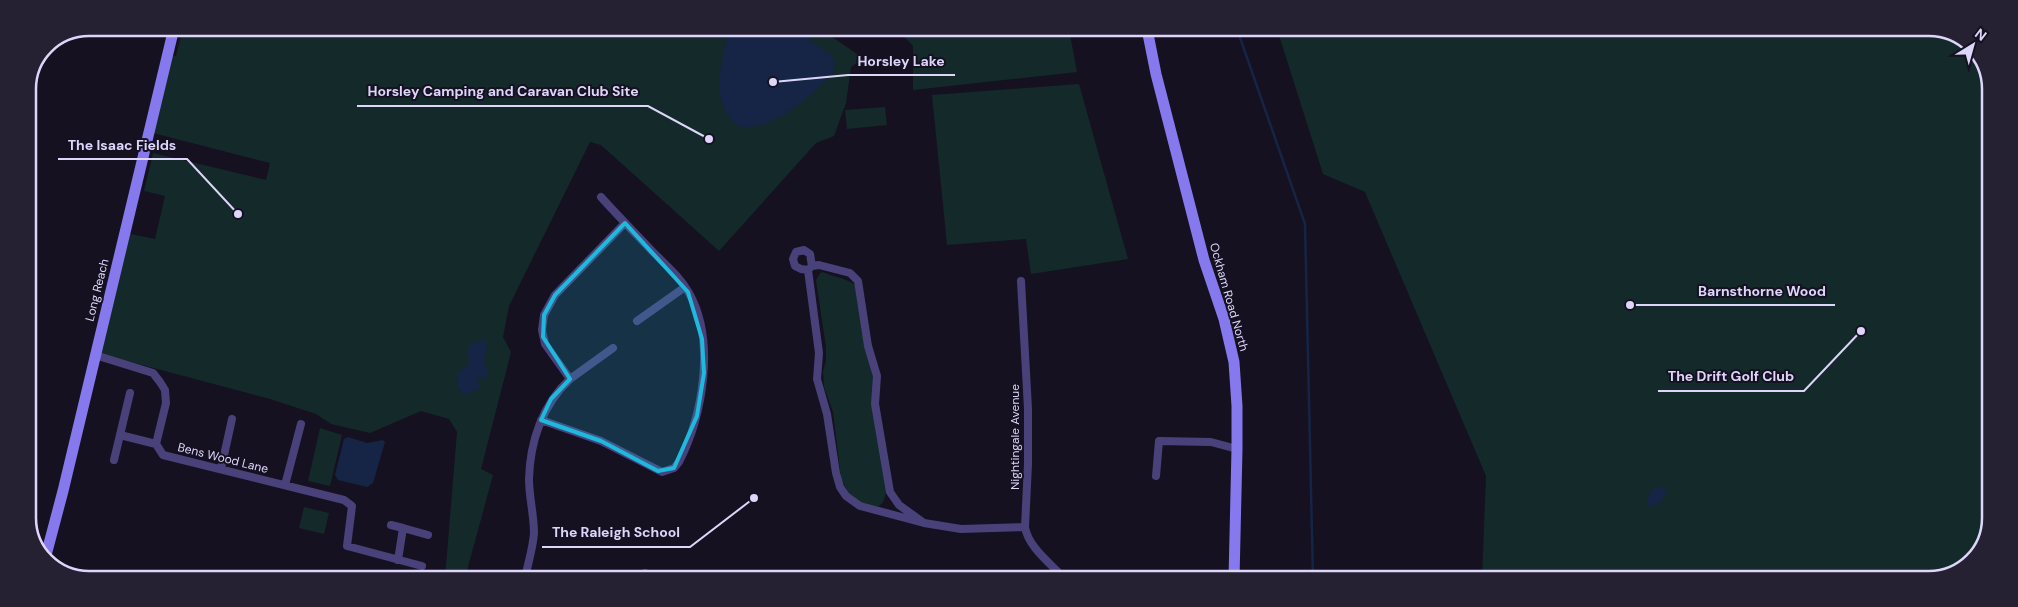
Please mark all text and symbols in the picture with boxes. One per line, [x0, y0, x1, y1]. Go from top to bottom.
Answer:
north arrow [1948, 20, 1998, 70]
text: N [1971, 24, 1990, 45]
callout: Horsley Lake [848, 46, 955, 75]
text: Horsley Lake [857, 52, 945, 70]
callout: Horsley Camping and Caravan Club Site [357, 77, 648, 106]
text: Horsley Camping and Caravan Club Site [367, 82, 639, 100]
callout: The Isaac Fields [58, 130, 187, 159]
text: The Isaac Fields [68, 136, 176, 154]
street label: Ockham Road North [1206, 241, 1252, 353]
street label: Long Reach [82, 257, 113, 323]
callout: Barnsthorne Wood [1688, 276, 1835, 305]
text: Barnsthorne Wood [1698, 282, 1826, 300]
callout: The Drift Golf Club [1658, 362, 1804, 391]
text: The Drift Golf Club [1668, 367, 1794, 385]
street label: Nightingale Avenue [1007, 384, 1023, 490]
street label: Bens Wood Lane [176, 439, 270, 477]
callout: The Raleigh School [542, 518, 690, 547]
text: The Raleigh School [552, 523, 680, 541]

